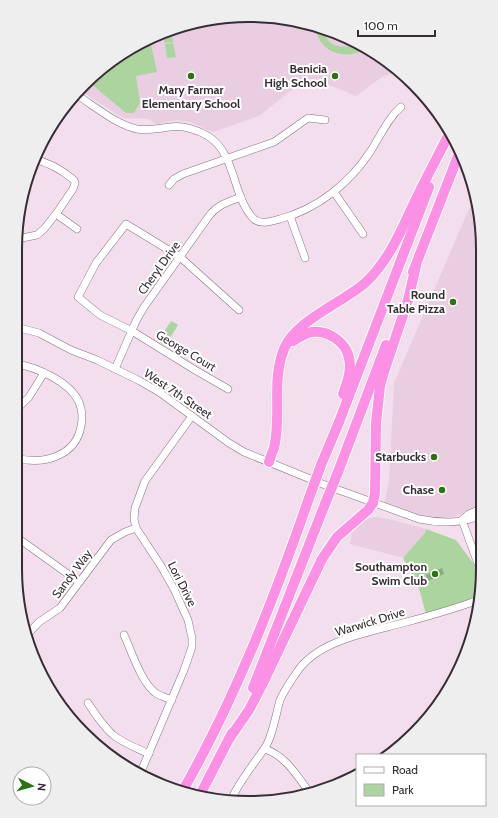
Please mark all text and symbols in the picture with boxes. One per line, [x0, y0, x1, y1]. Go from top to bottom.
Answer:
scale bar [358, 12, 435, 38]
text: 100 m [364, 18, 398, 33]
place label: Benicia High School [264, 61, 327, 90]
marker: Mary Farmar Elementary School [186, 71, 196, 81]
marker: Benicia High School [330, 71, 340, 81]
place label: Mary Farmar Elementary School [142, 82, 240, 111]
street label: Cheryl Drive [134, 238, 183, 297]
place label: Round Table Pizza [387, 287, 445, 316]
marker: Round Table Pizza [448, 297, 458, 307]
street label: George Court [154, 327, 219, 374]
street label: West 7th Street [141, 365, 215, 422]
place label: Starbucks [375, 449, 426, 464]
marker: Starbucks [429, 452, 439, 462]
place label: Chase [403, 482, 434, 497]
marker: Chase [437, 485, 447, 495]
street label: Sandy Way [48, 546, 95, 601]
street label: Lori Drive [165, 559, 200, 609]
place label: Southampton Swim Club [355, 559, 427, 588]
marker: Southampton Swim Club [430, 569, 440, 579]
street label: Warwick Drive [333, 604, 407, 639]
legend [356, 754, 486, 806]
text: Road [392, 762, 418, 777]
north arrow [12, 766, 52, 806]
text: N [35, 782, 49, 792]
text: Park [392, 782, 414, 797]

